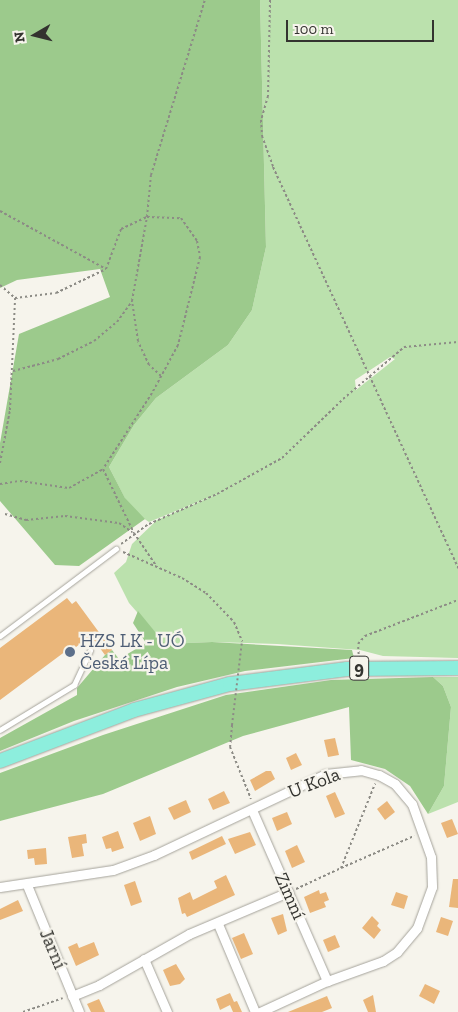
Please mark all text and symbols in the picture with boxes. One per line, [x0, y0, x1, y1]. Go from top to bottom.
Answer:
north arrow [10, 10, 60, 60]
scale bar [288, 10, 436, 42]
text: 100 m [294, 20, 333, 38]
text: N [10, 31, 29, 44]
place label: HZS LK - UÓ Česká Lípa [80, 630, 185, 674]
marker: HZS LK - UÓ Česká Lípa [64, 646, 76, 658]
road number: 9 [349, 652, 369, 684]
street label: U Kola [285, 763, 343, 803]
street label: Zimní [270, 869, 310, 923]
street label: Jarní [34, 925, 72, 973]

